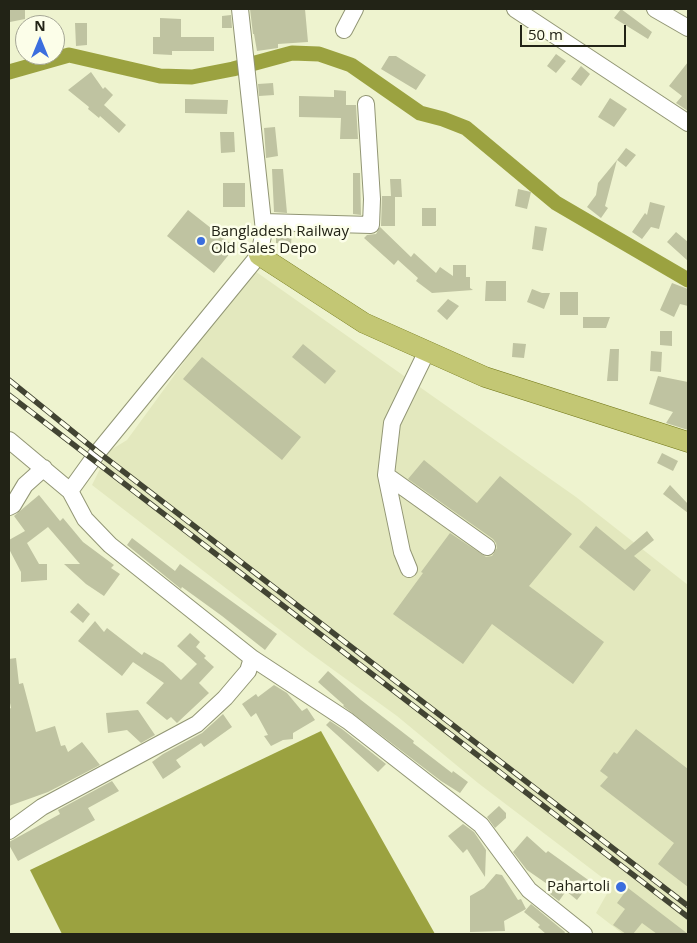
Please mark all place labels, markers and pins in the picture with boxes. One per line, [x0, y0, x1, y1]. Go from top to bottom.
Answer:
place label: Bangladesh Railway Old Sales Depo [211, 223, 349, 258]
marker: Bangladesh Railway Old Sales Depo [195, 235, 207, 247]
place label: Pahartoli [547, 878, 610, 896]
marker: Pahartoli [614, 880, 628, 894]

